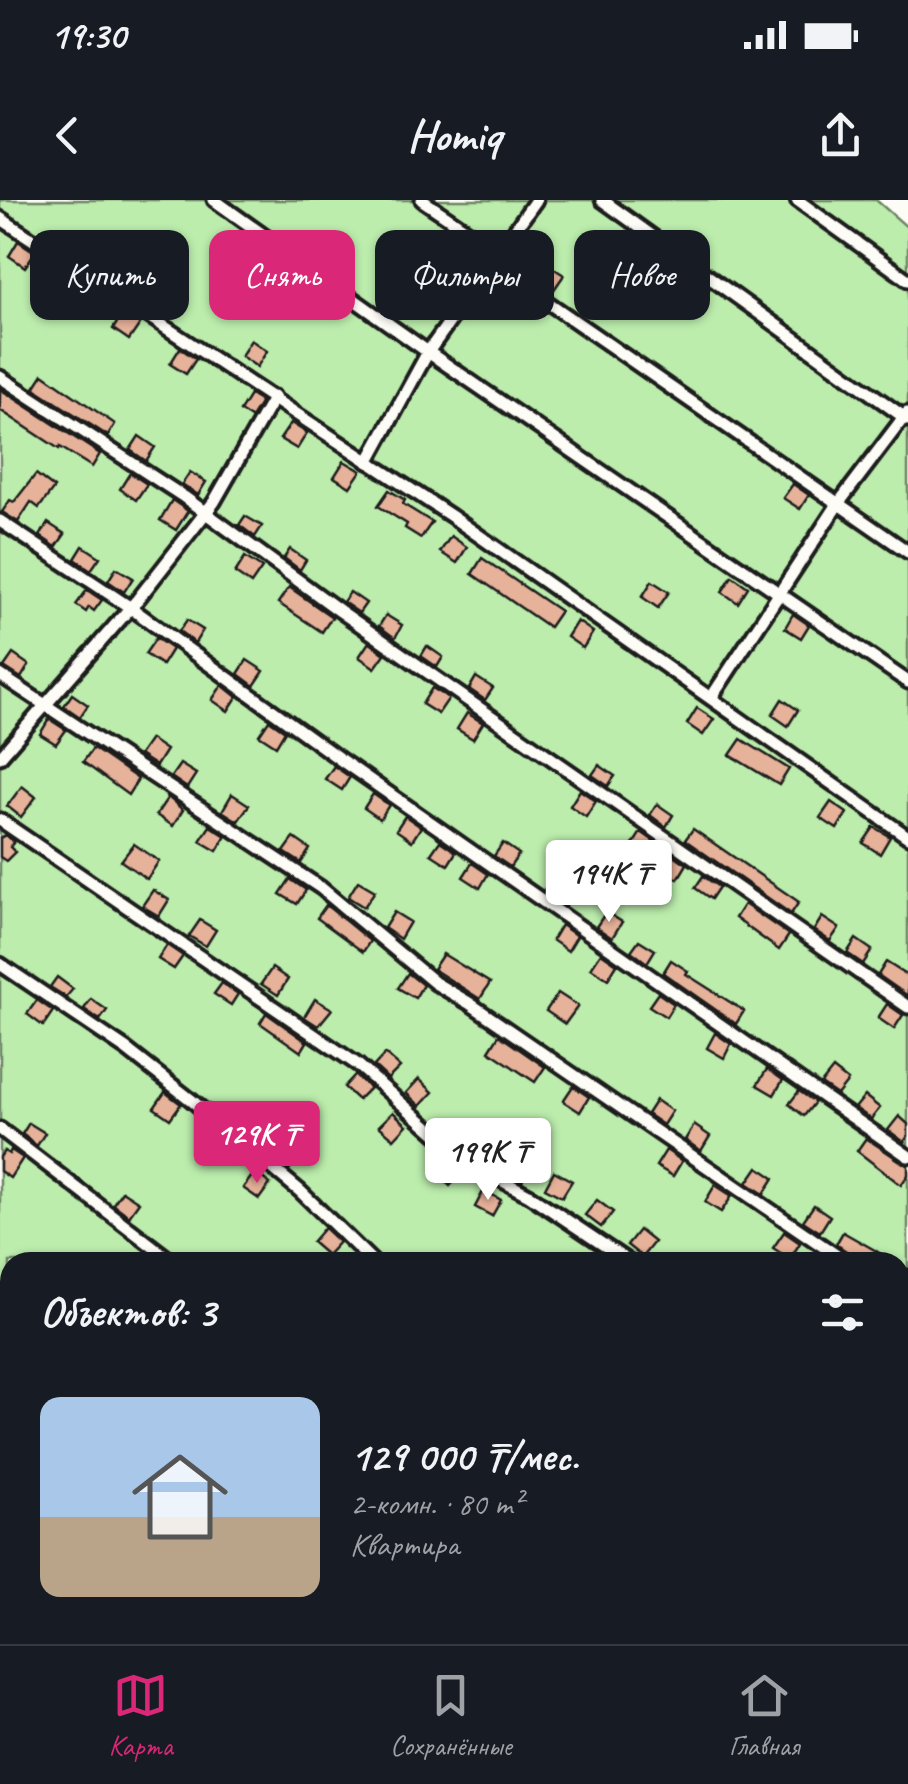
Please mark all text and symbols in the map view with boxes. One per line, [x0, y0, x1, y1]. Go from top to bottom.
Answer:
text: 19:30 [50, 12, 125, 59]
text: Homiq [407, 107, 501, 164]
icon: back [40, 108, 95, 163]
icon: share [813, 108, 868, 163]
chip: Купить [30, 230, 189, 320]
chip: Снять [209, 230, 355, 320]
chip: Фильтры [375, 230, 554, 320]
chip: Новое [574, 230, 710, 320]
pin: 194K ₸ [528, 840, 690, 925]
text: 194K ₸ [568, 852, 650, 893]
pin: 129K ₸ [176, 1101, 338, 1186]
text: 129K ₸ [216, 1113, 298, 1154]
pin: 199K ₸ [407, 1118, 569, 1203]
text: 199K ₸ [447, 1130, 529, 1171]
icon: filters [815, 1285, 870, 1340]
text: Объектов: 3 [40, 1286, 216, 1339]
text: 129 000 ₸/мес. [350, 1430, 579, 1483]
icon: home [120, 1437, 240, 1557]
text: 2-комн. · 80 m² [350, 1483, 522, 1524]
text: Квартира [350, 1524, 459, 1565]
tab: Карта [109, 1668, 173, 1763]
tab: Сохранённые [390, 1668, 512, 1763]
tab: Главная [729, 1668, 799, 1763]

